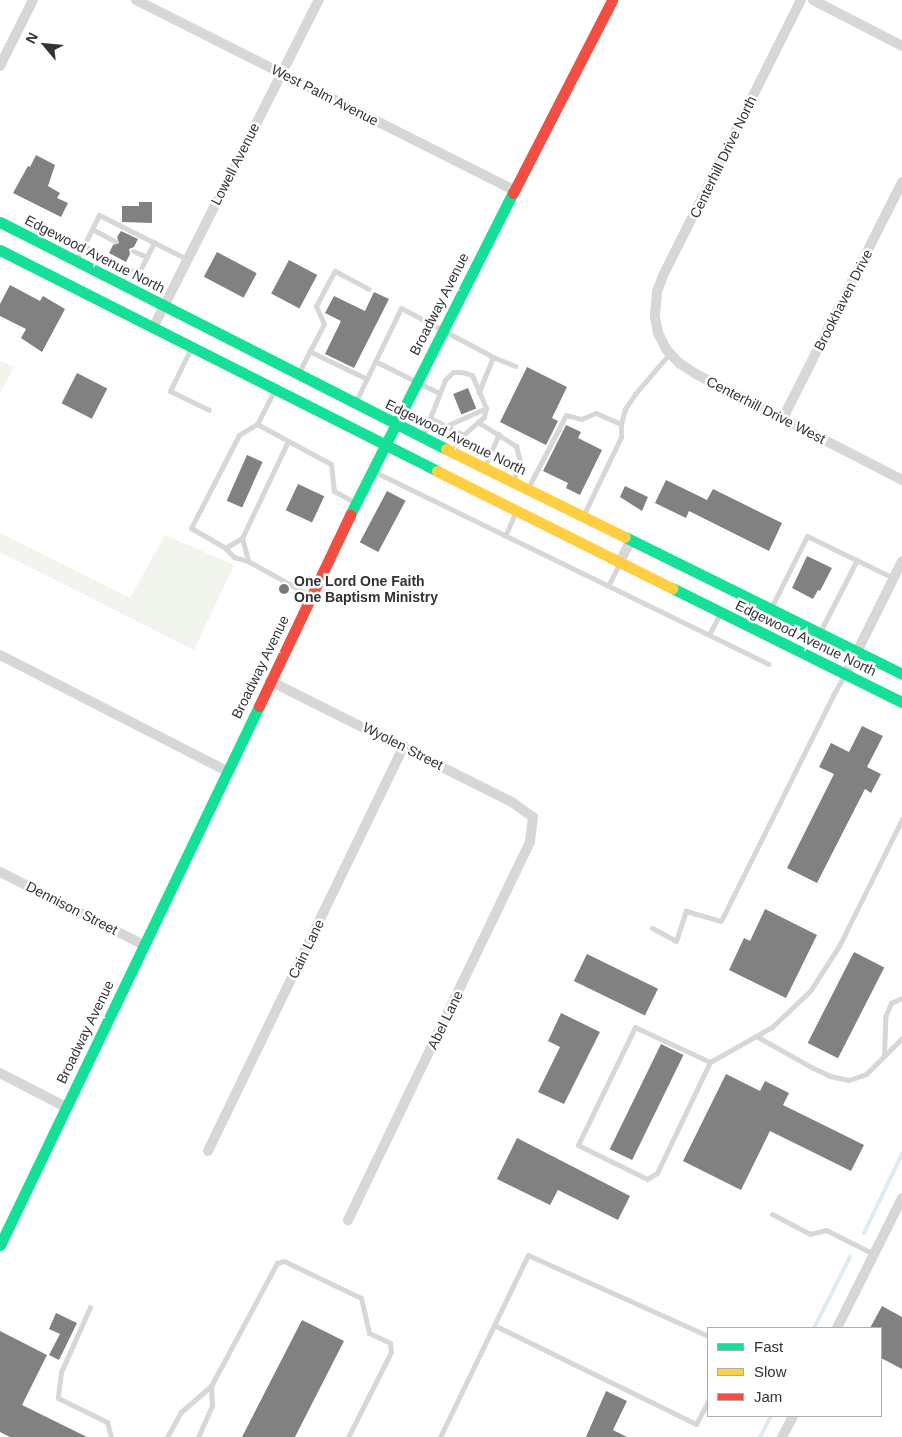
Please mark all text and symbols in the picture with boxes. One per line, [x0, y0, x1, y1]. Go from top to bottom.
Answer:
north arrow [20, 20, 70, 70]
text: N [22, 30, 41, 46]
street label: West Palm Avenue [268, 61, 382, 129]
street label: Centerhill Drive North [686, 93, 760, 221]
street label: Lowell Avenue [207, 120, 263, 208]
street label: Edgewood Avenue North [22, 211, 168, 297]
street label: Brookhaven Drive [810, 247, 876, 353]
street label: Broadway Avenue [406, 250, 472, 358]
street label: Centerhill Drive West [704, 373, 828, 447]
street label: Edgewood Avenue North [382, 395, 530, 479]
place label: One Lord One Faith One Baptism Ministry [294, 573, 438, 606]
marker: One Lord One Faith One Baptism Ministry [278, 583, 290, 595]
street label: Edgewood Avenue North [732, 596, 880, 680]
street label: Broadway Avenue [228, 612, 292, 722]
street label: Wyolen Street [360, 719, 446, 773]
street label: Dennison Street [23, 878, 121, 938]
street label: Cain Lane [284, 917, 328, 981]
street label: Broadway Avenue [53, 977, 117, 1087]
street label: Abel Lane [424, 988, 466, 1052]
legend [707, 1327, 882, 1417]
text: Fast [754, 1338, 783, 1355]
text: Slow [754, 1363, 787, 1380]
text: Jam [754, 1388, 782, 1405]

